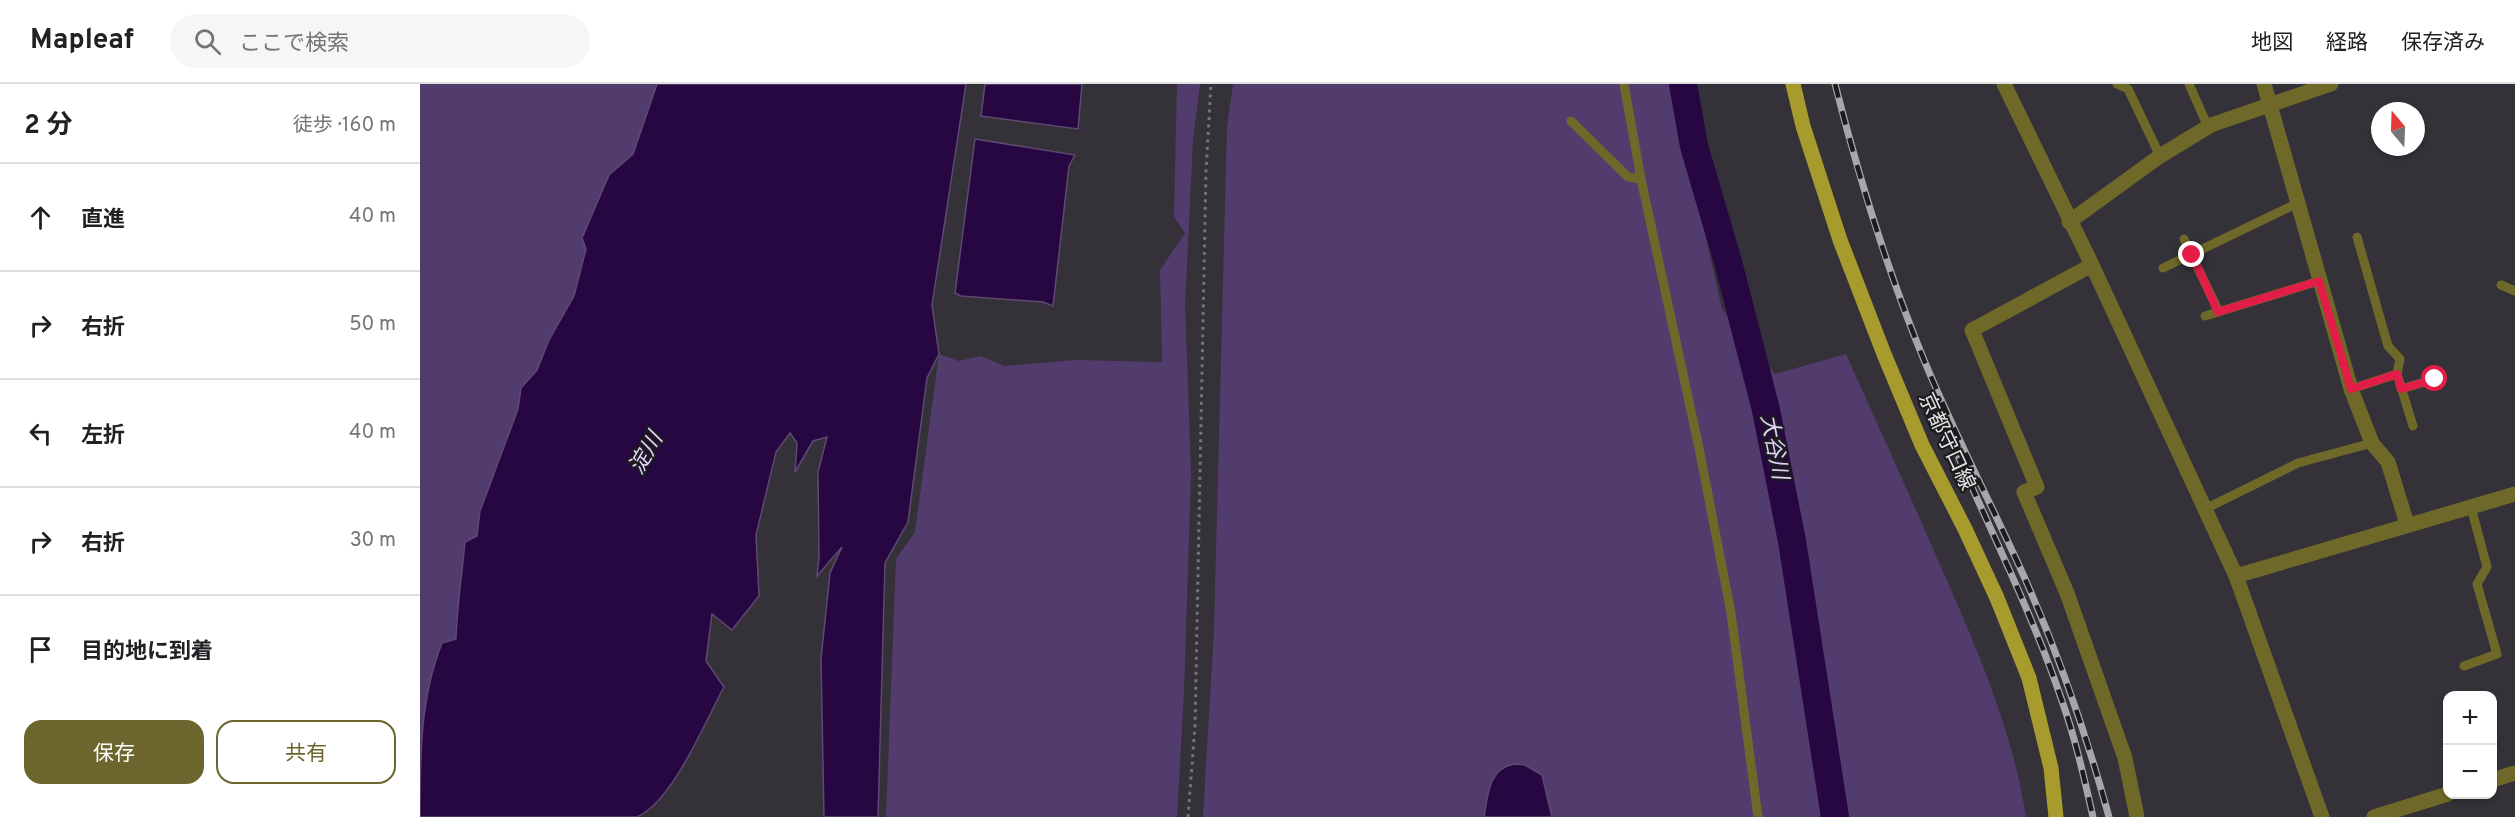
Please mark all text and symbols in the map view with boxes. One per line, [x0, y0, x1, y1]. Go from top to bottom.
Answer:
search box [170, 14, 590, 68]
text: Mapleaf [30, 23, 134, 59]
icon: search [191, 25, 224, 58]
text: 地図 [2251, 30, 2293, 57]
text: 経路 [2326, 30, 2368, 57]
text: 保存済み [2401, 30, 2485, 57]
text: ここで検索 [239, 31, 349, 58]
north arrow [2371, 102, 2425, 156]
text: 2 分 [24, 110, 72, 143]
text: 徒歩 · 160 m [293, 113, 396, 139]
icon: ahead [24, 201, 57, 234]
text: 40 m [349, 204, 396, 230]
text: 直進 [81, 207, 125, 234]
route end [2178, 241, 2204, 267]
icon: right [24, 309, 57, 342]
text: 50 m [349, 312, 396, 338]
text: 右折 [81, 315, 125, 342]
route start [2421, 365, 2447, 391]
street label: 京都守口線 [1912, 389, 1980, 495]
water label: 大谷川 [1753, 412, 1793, 484]
icon: left [24, 417, 57, 450]
text: 40 m [349, 420, 396, 446]
text: 左折 [81, 423, 125, 450]
water label: 淀川 [624, 426, 671, 480]
icon: right [24, 525, 57, 558]
text: 30 m [350, 528, 396, 554]
text: 右折 [81, 531, 125, 558]
icon: arrive [24, 633, 57, 666]
text: 目的地に到着 [81, 639, 213, 666]
map controls [2443, 691, 2497, 799]
button: + [2443, 691, 2497, 745]
button: 保存 [24, 720, 204, 784]
button: 共有 [216, 720, 396, 784]
button: − [2443, 745, 2497, 799]

